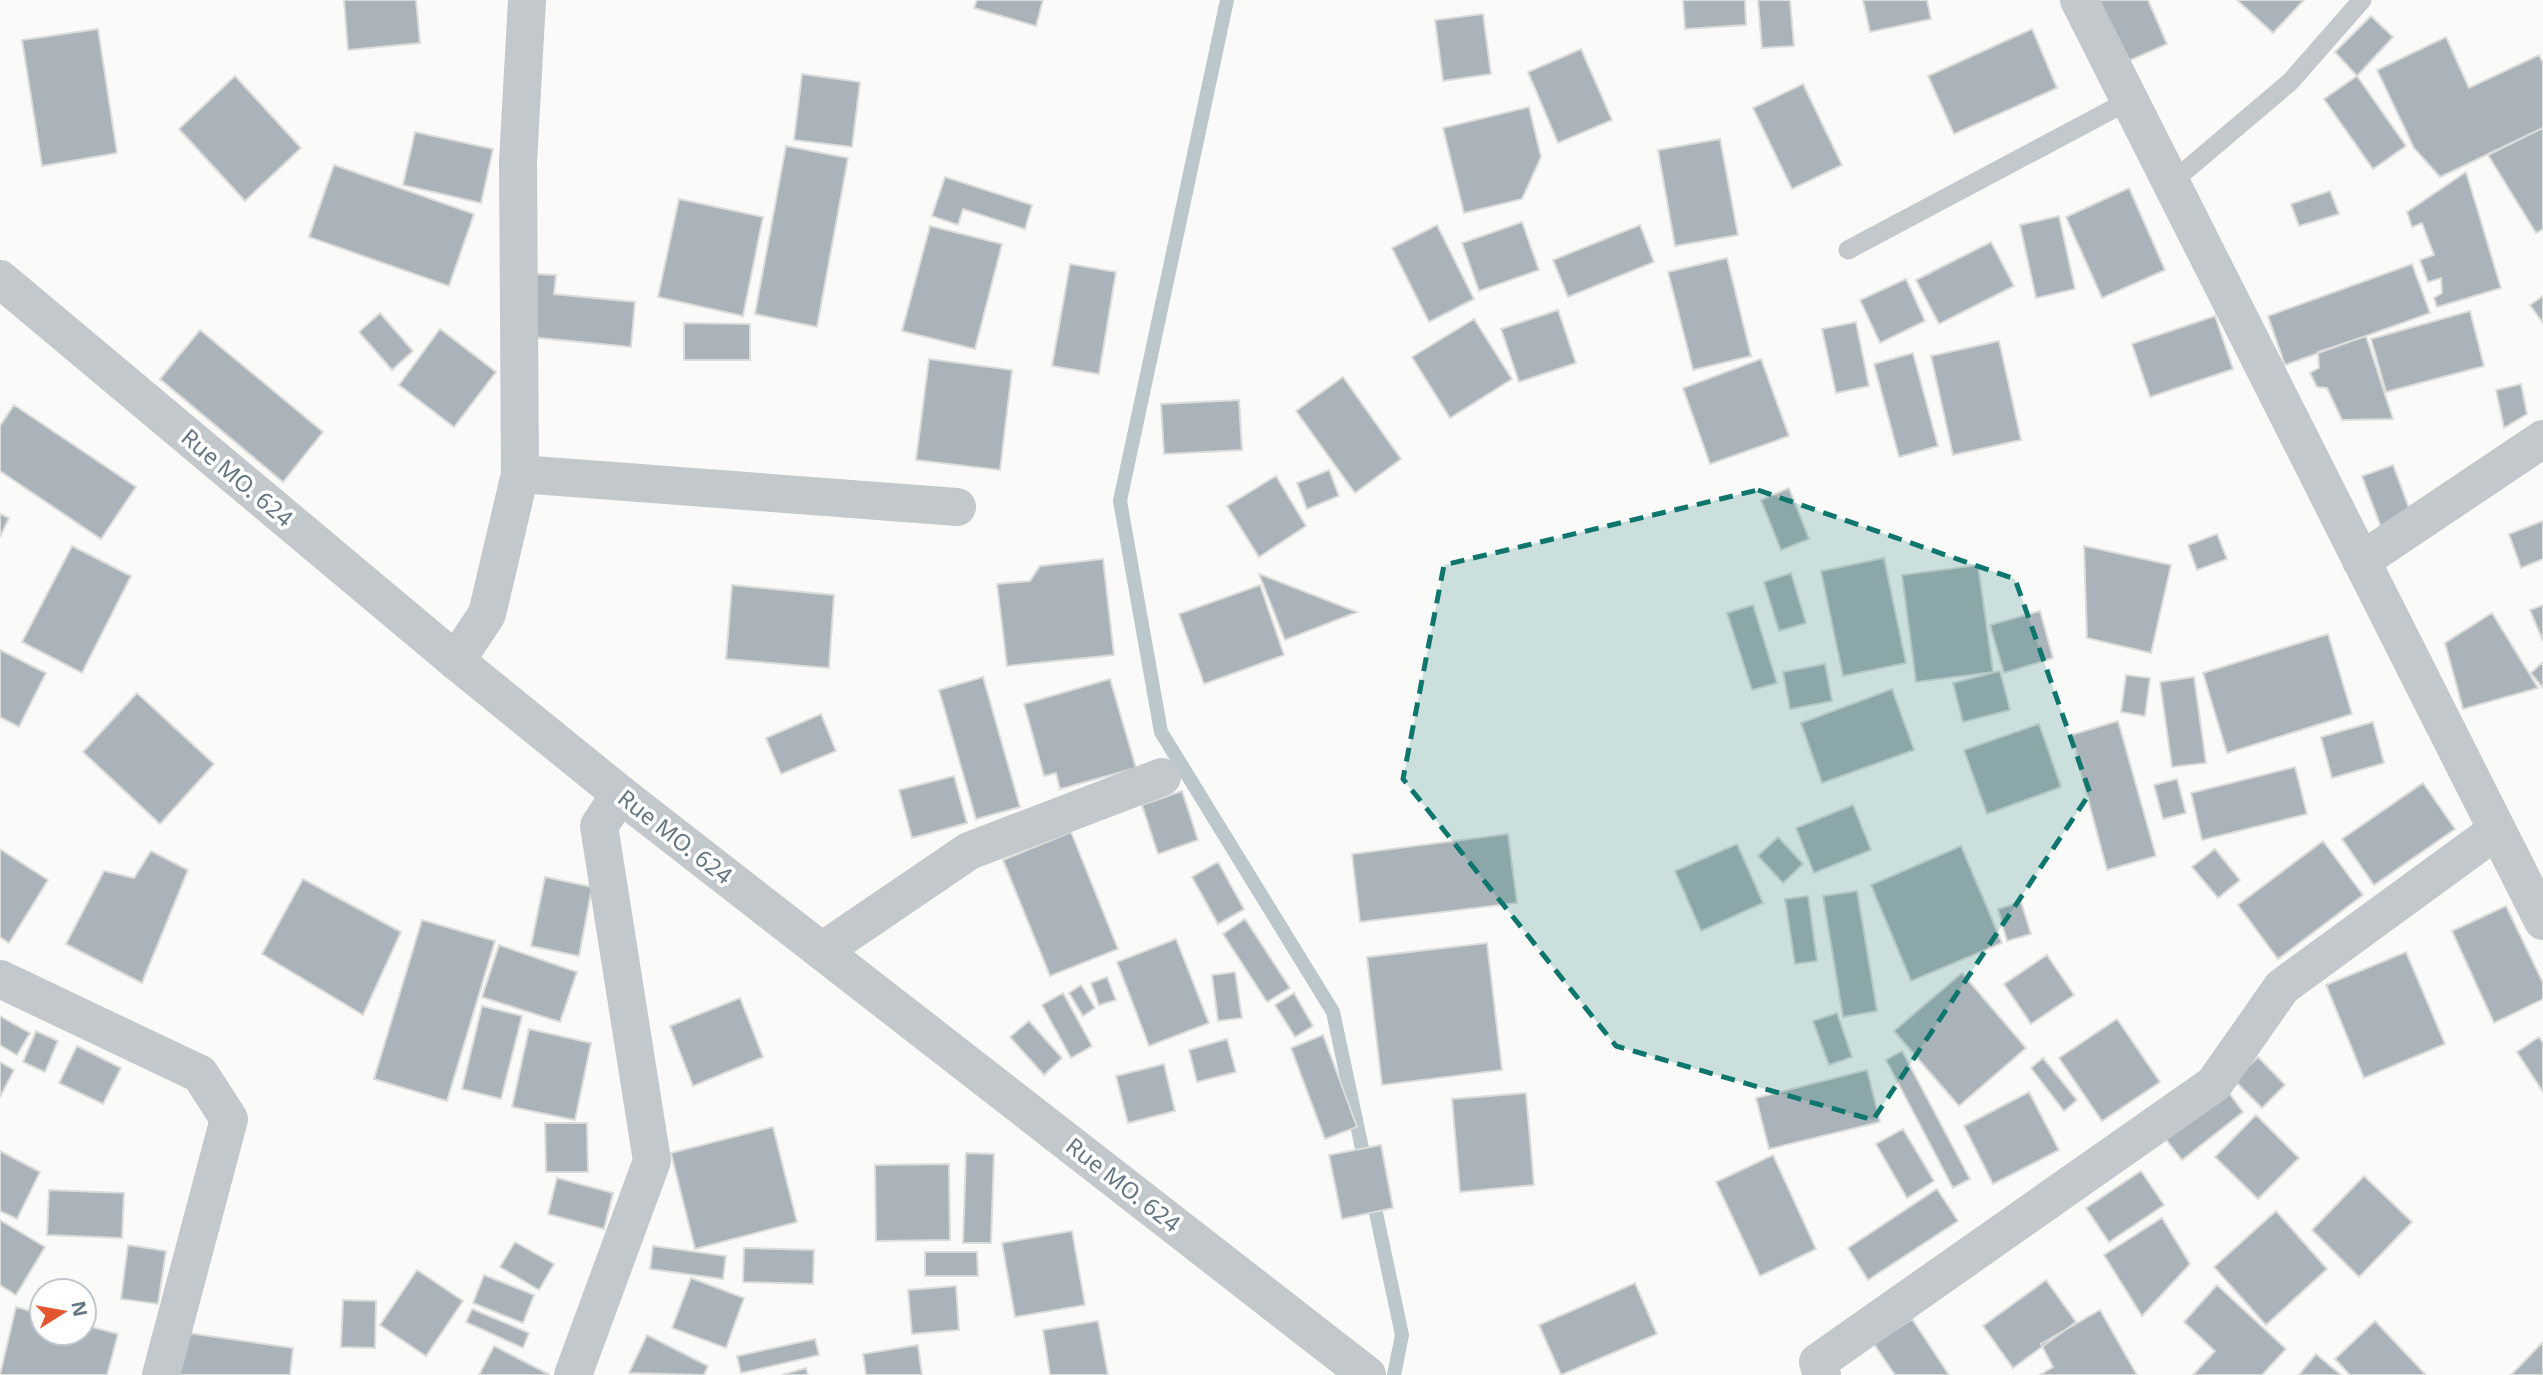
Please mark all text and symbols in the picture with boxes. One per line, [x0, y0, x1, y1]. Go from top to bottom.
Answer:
street label: Rue MO. 624 [175, 421, 300, 534]
street label: Rue MO. 624 [612, 781, 739, 891]
street label: Rue MO. 624 [1060, 1129, 1187, 1239]
north arrow [28, 1277, 98, 1347]
text: N [65, 1299, 94, 1319]

